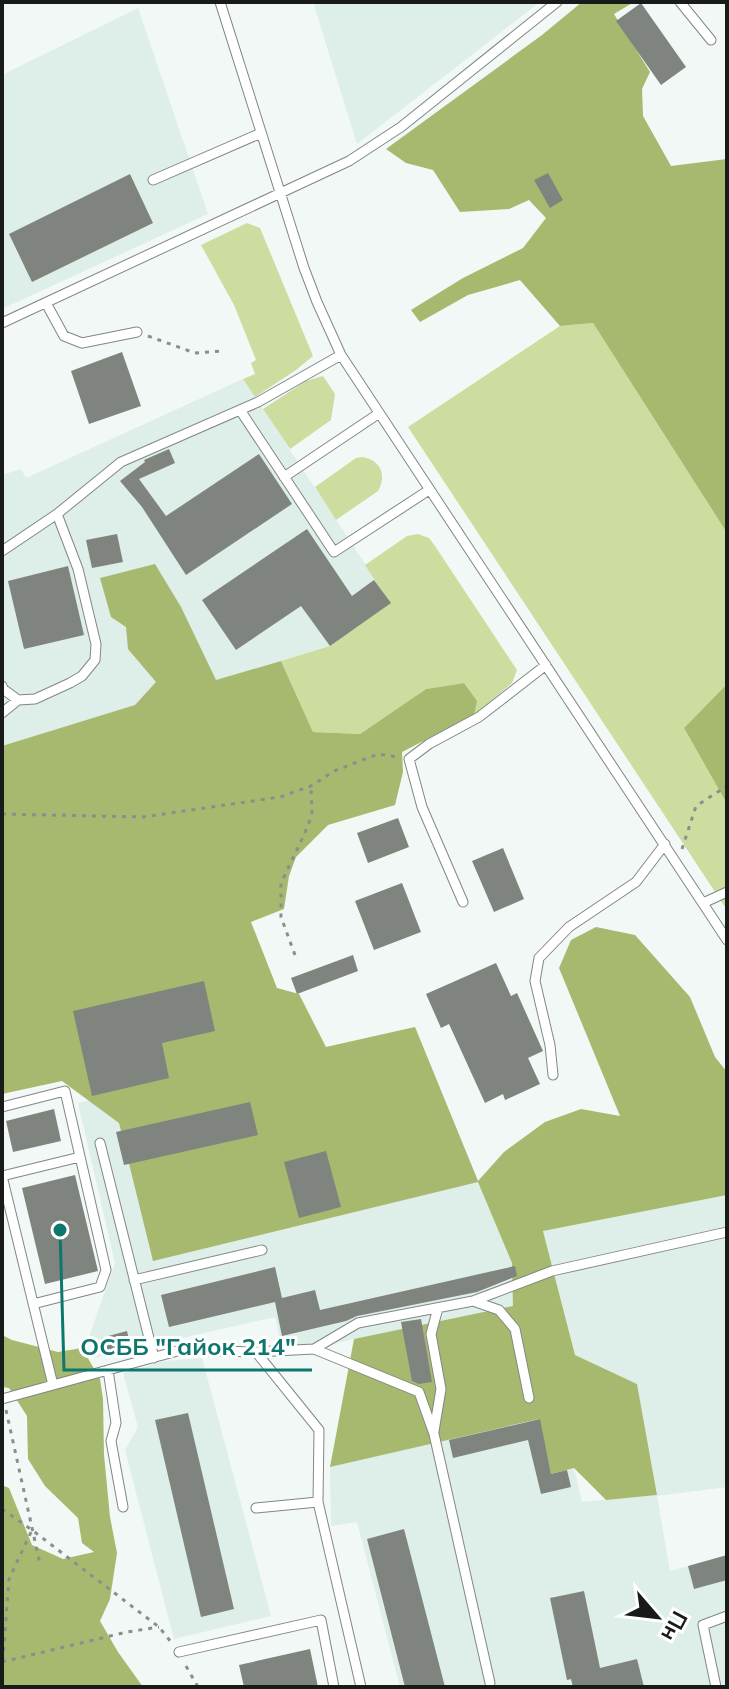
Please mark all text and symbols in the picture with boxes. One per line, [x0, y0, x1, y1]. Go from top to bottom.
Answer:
callout: ОСББ "Гайок 214" [64, 1322, 312, 1370]
text: ОСББ "Гайок 214" [80, 1331, 296, 1361]
north arrow [617, 1577, 697, 1657]
text: Пн [655, 1606, 694, 1646]

